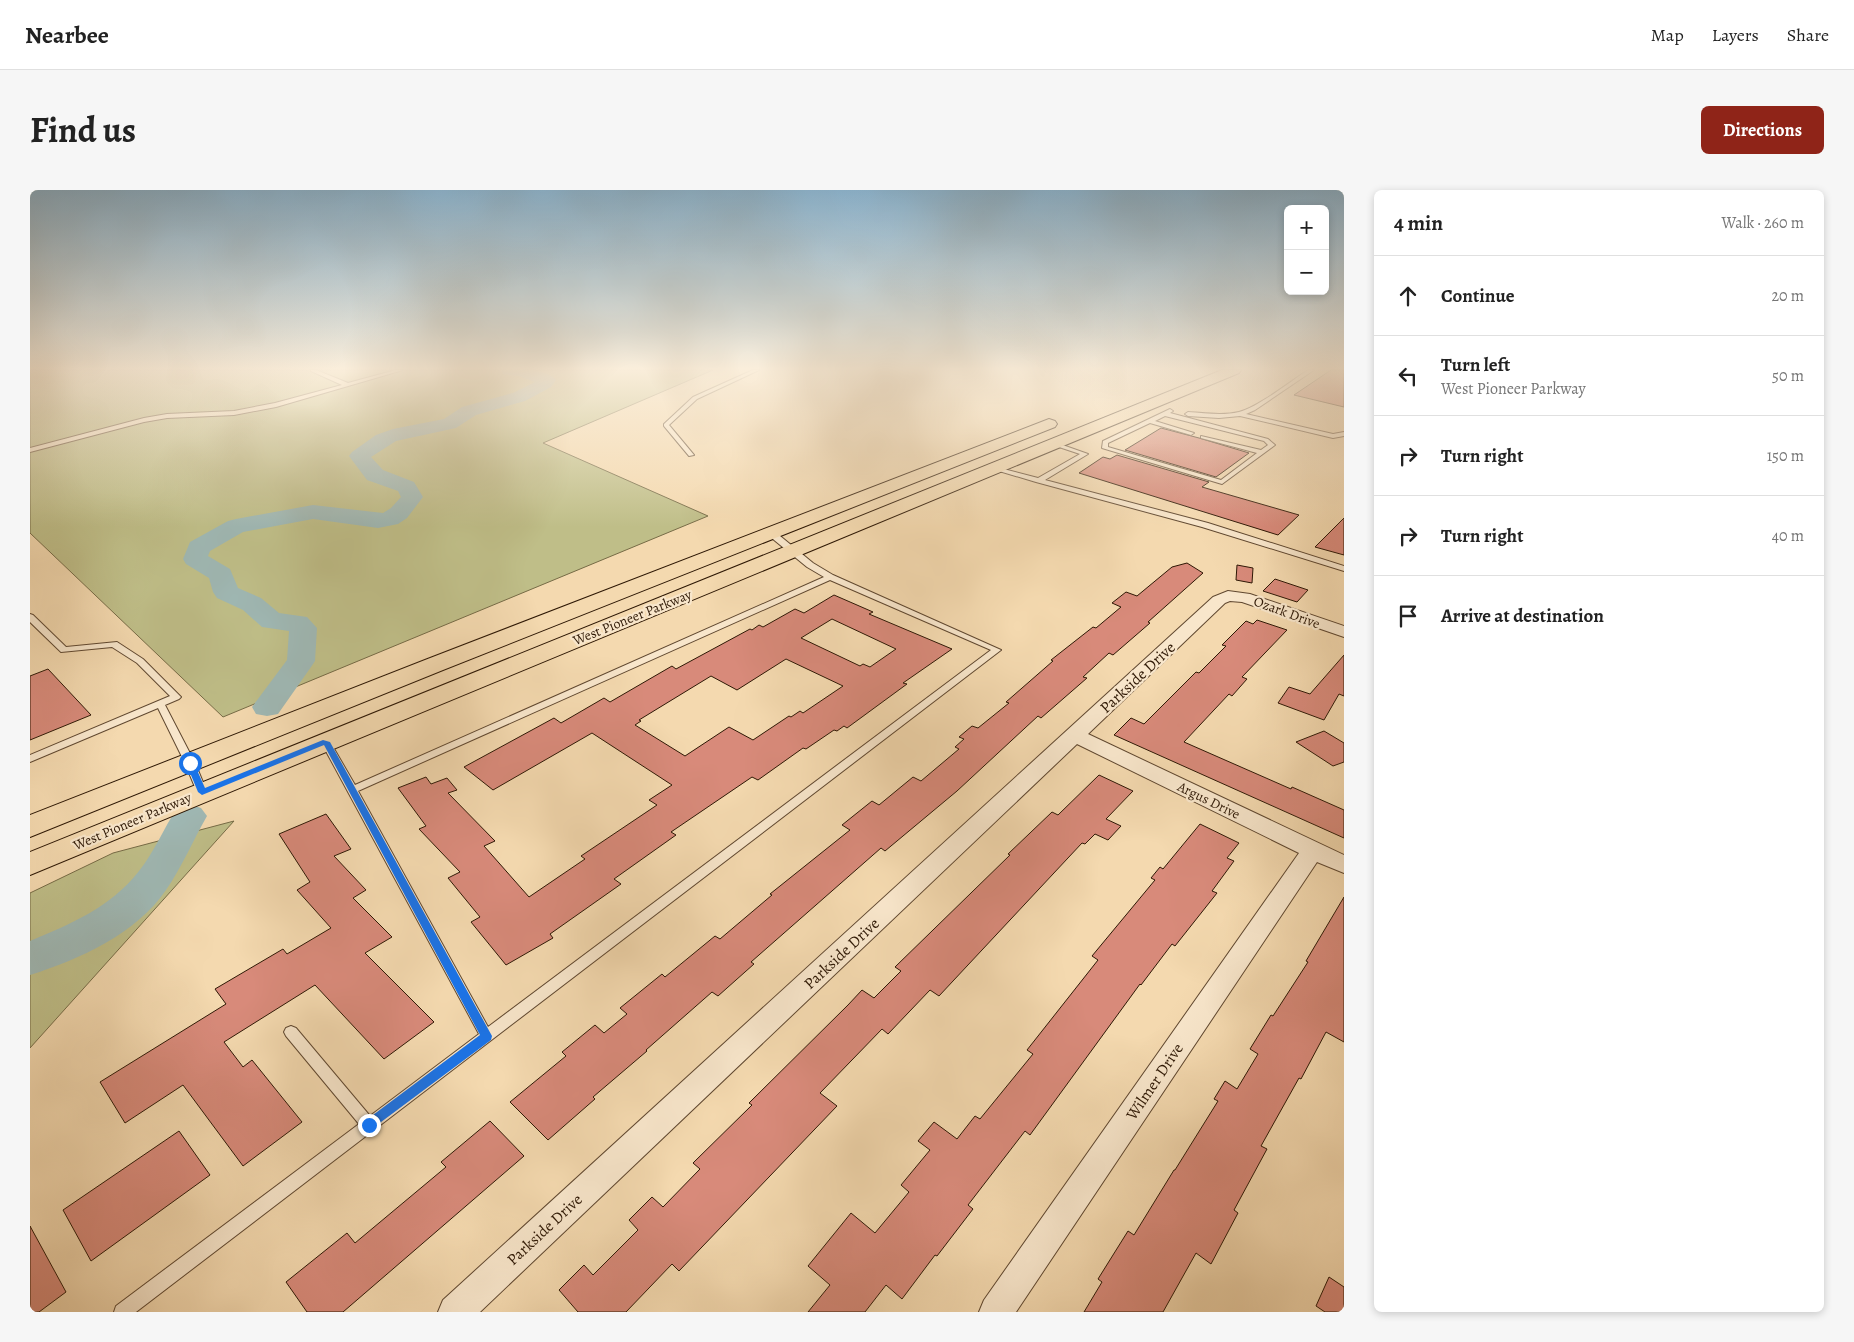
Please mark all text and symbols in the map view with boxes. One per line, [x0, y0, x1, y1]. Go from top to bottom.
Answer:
text: Nearbee [25, 19, 109, 51]
text: Map [1651, 23, 1684, 47]
text: Layers [1712, 23, 1759, 47]
text: Share [1787, 23, 1829, 47]
text: Find us [30, 106, 136, 154]
button: Directions [1701, 106, 1824, 154]
map controls [1284, 205, 1329, 295]
button: + [1284, 205, 1329, 250]
text: 4 min [1394, 209, 1443, 237]
text: Walk · 260 m [1722, 212, 1804, 234]
button: − [1284, 250, 1329, 295]
icon: ahead [1394, 282, 1422, 310]
text: Continue [1441, 283, 1515, 309]
text: 20 m [1771, 285, 1804, 307]
text: Turn left [1441, 352, 1510, 378]
icon: left [1394, 362, 1422, 390]
text: 50 m [1772, 365, 1804, 387]
text: West Pioneer Parkway [1441, 378, 1586, 400]
icon: right [1394, 442, 1422, 470]
text: Turn right [1441, 443, 1523, 469]
text: 150 m [1767, 445, 1804, 467]
icon: right [1394, 522, 1422, 550]
text: Turn right [1441, 523, 1523, 549]
text: 40 m [1772, 525, 1804, 547]
street label: West Pioneer Parkway [569, 585, 695, 650]
street label: Ozark Drive [1251, 592, 1323, 633]
icon: arrive [1394, 602, 1422, 630]
text: Arrive at destination [1441, 603, 1604, 629]
street label: Parkside Drive [1095, 637, 1180, 718]
route start [179, 752, 202, 775]
street label: Argus Drive [1173, 777, 1243, 824]
street label: West Pioneer Parkway [69, 788, 195, 855]
street label: Parkside Drive [799, 913, 884, 994]
street label: Wilmer Drive [1120, 1039, 1189, 1125]
route end [358, 1114, 381, 1137]
street label: Parkside Drive [502, 1189, 587, 1270]

